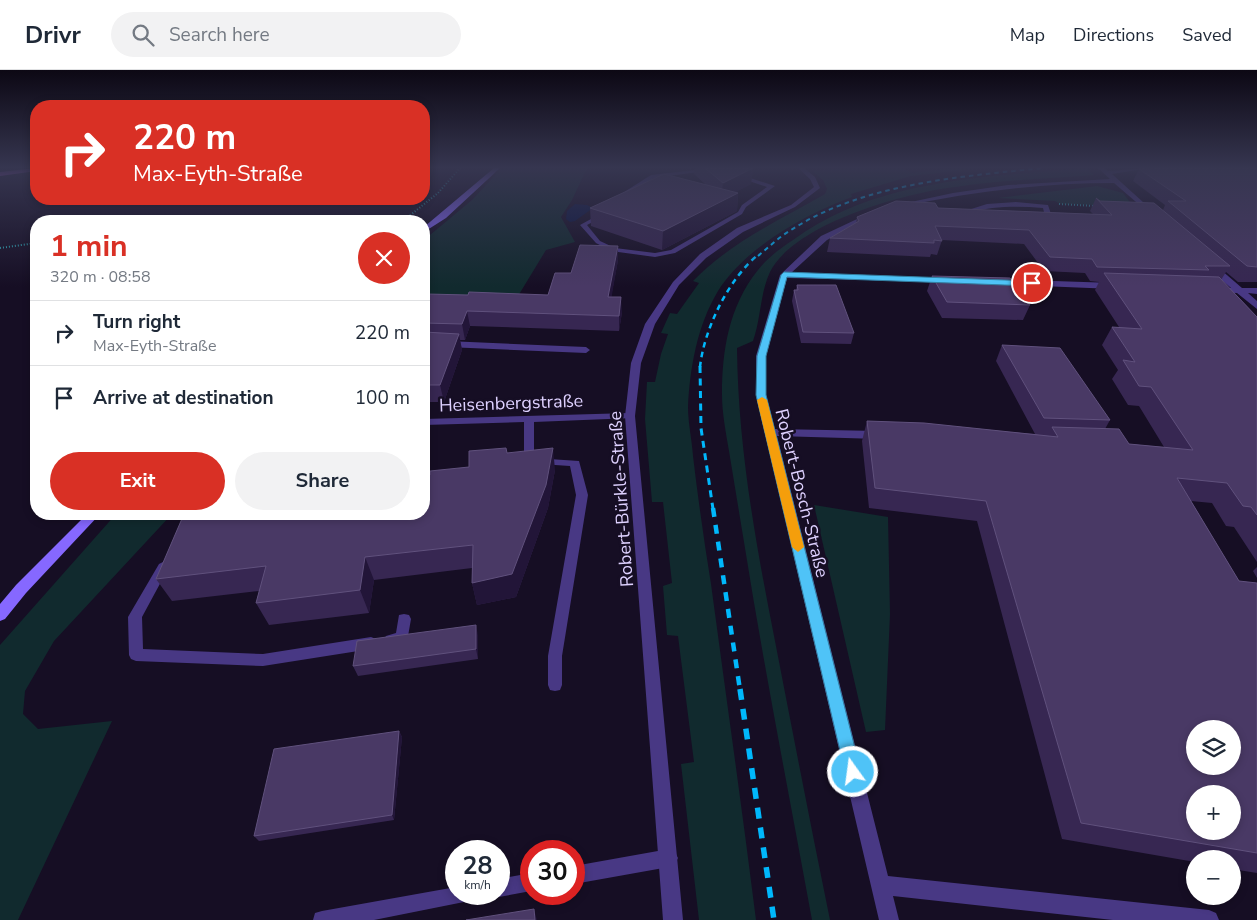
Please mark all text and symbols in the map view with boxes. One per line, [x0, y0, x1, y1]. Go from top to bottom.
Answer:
search box [111, 12, 461, 57]
text: Drivr [25, 19, 81, 51]
icon: search [129, 21, 157, 49]
text: Search here [169, 22, 270, 48]
text: Map [1010, 23, 1045, 47]
text: Directions [1073, 23, 1154, 47]
text: Saved [1182, 23, 1232, 47]
text: 220 m [133, 114, 236, 161]
icon: right [50, 120, 115, 185]
text: Max-Eyth-Straße [133, 159, 303, 189]
text: 1 min [50, 226, 128, 267]
button: close [358, 232, 410, 284]
pin [1011, 262, 1053, 304]
text: 320 m · 08:58 [50, 266, 151, 288]
icon: arrive [1018, 269, 1046, 297]
text: Turn right [93, 309, 180, 335]
icon: right [50, 319, 78, 347]
text: 220 m [355, 320, 410, 346]
text: Max-Eyth-Straße [93, 335, 216, 357]
icon: arrive [50, 384, 78, 412]
text: Arrive at destination [93, 385, 274, 411]
text: 100 m [355, 385, 410, 411]
street label: Heisenbergstraße [438, 388, 584, 418]
street label: Robert-Bosch-Straße [769, 406, 835, 580]
street label: Robert-Bürkle-Straße [603, 410, 639, 588]
button: Exit [50, 452, 225, 510]
button: Share [235, 452, 410, 510]
map controls [1186, 720, 1241, 905]
button: layers [1186, 720, 1241, 775]
position arrow [826, 745, 878, 797]
button: + [1186, 785, 1241, 840]
speed limit sign: 30 [520, 840, 585, 905]
text: 28 [462, 849, 493, 883]
button: − [1186, 850, 1241, 905]
text: km/h [464, 877, 491, 893]

